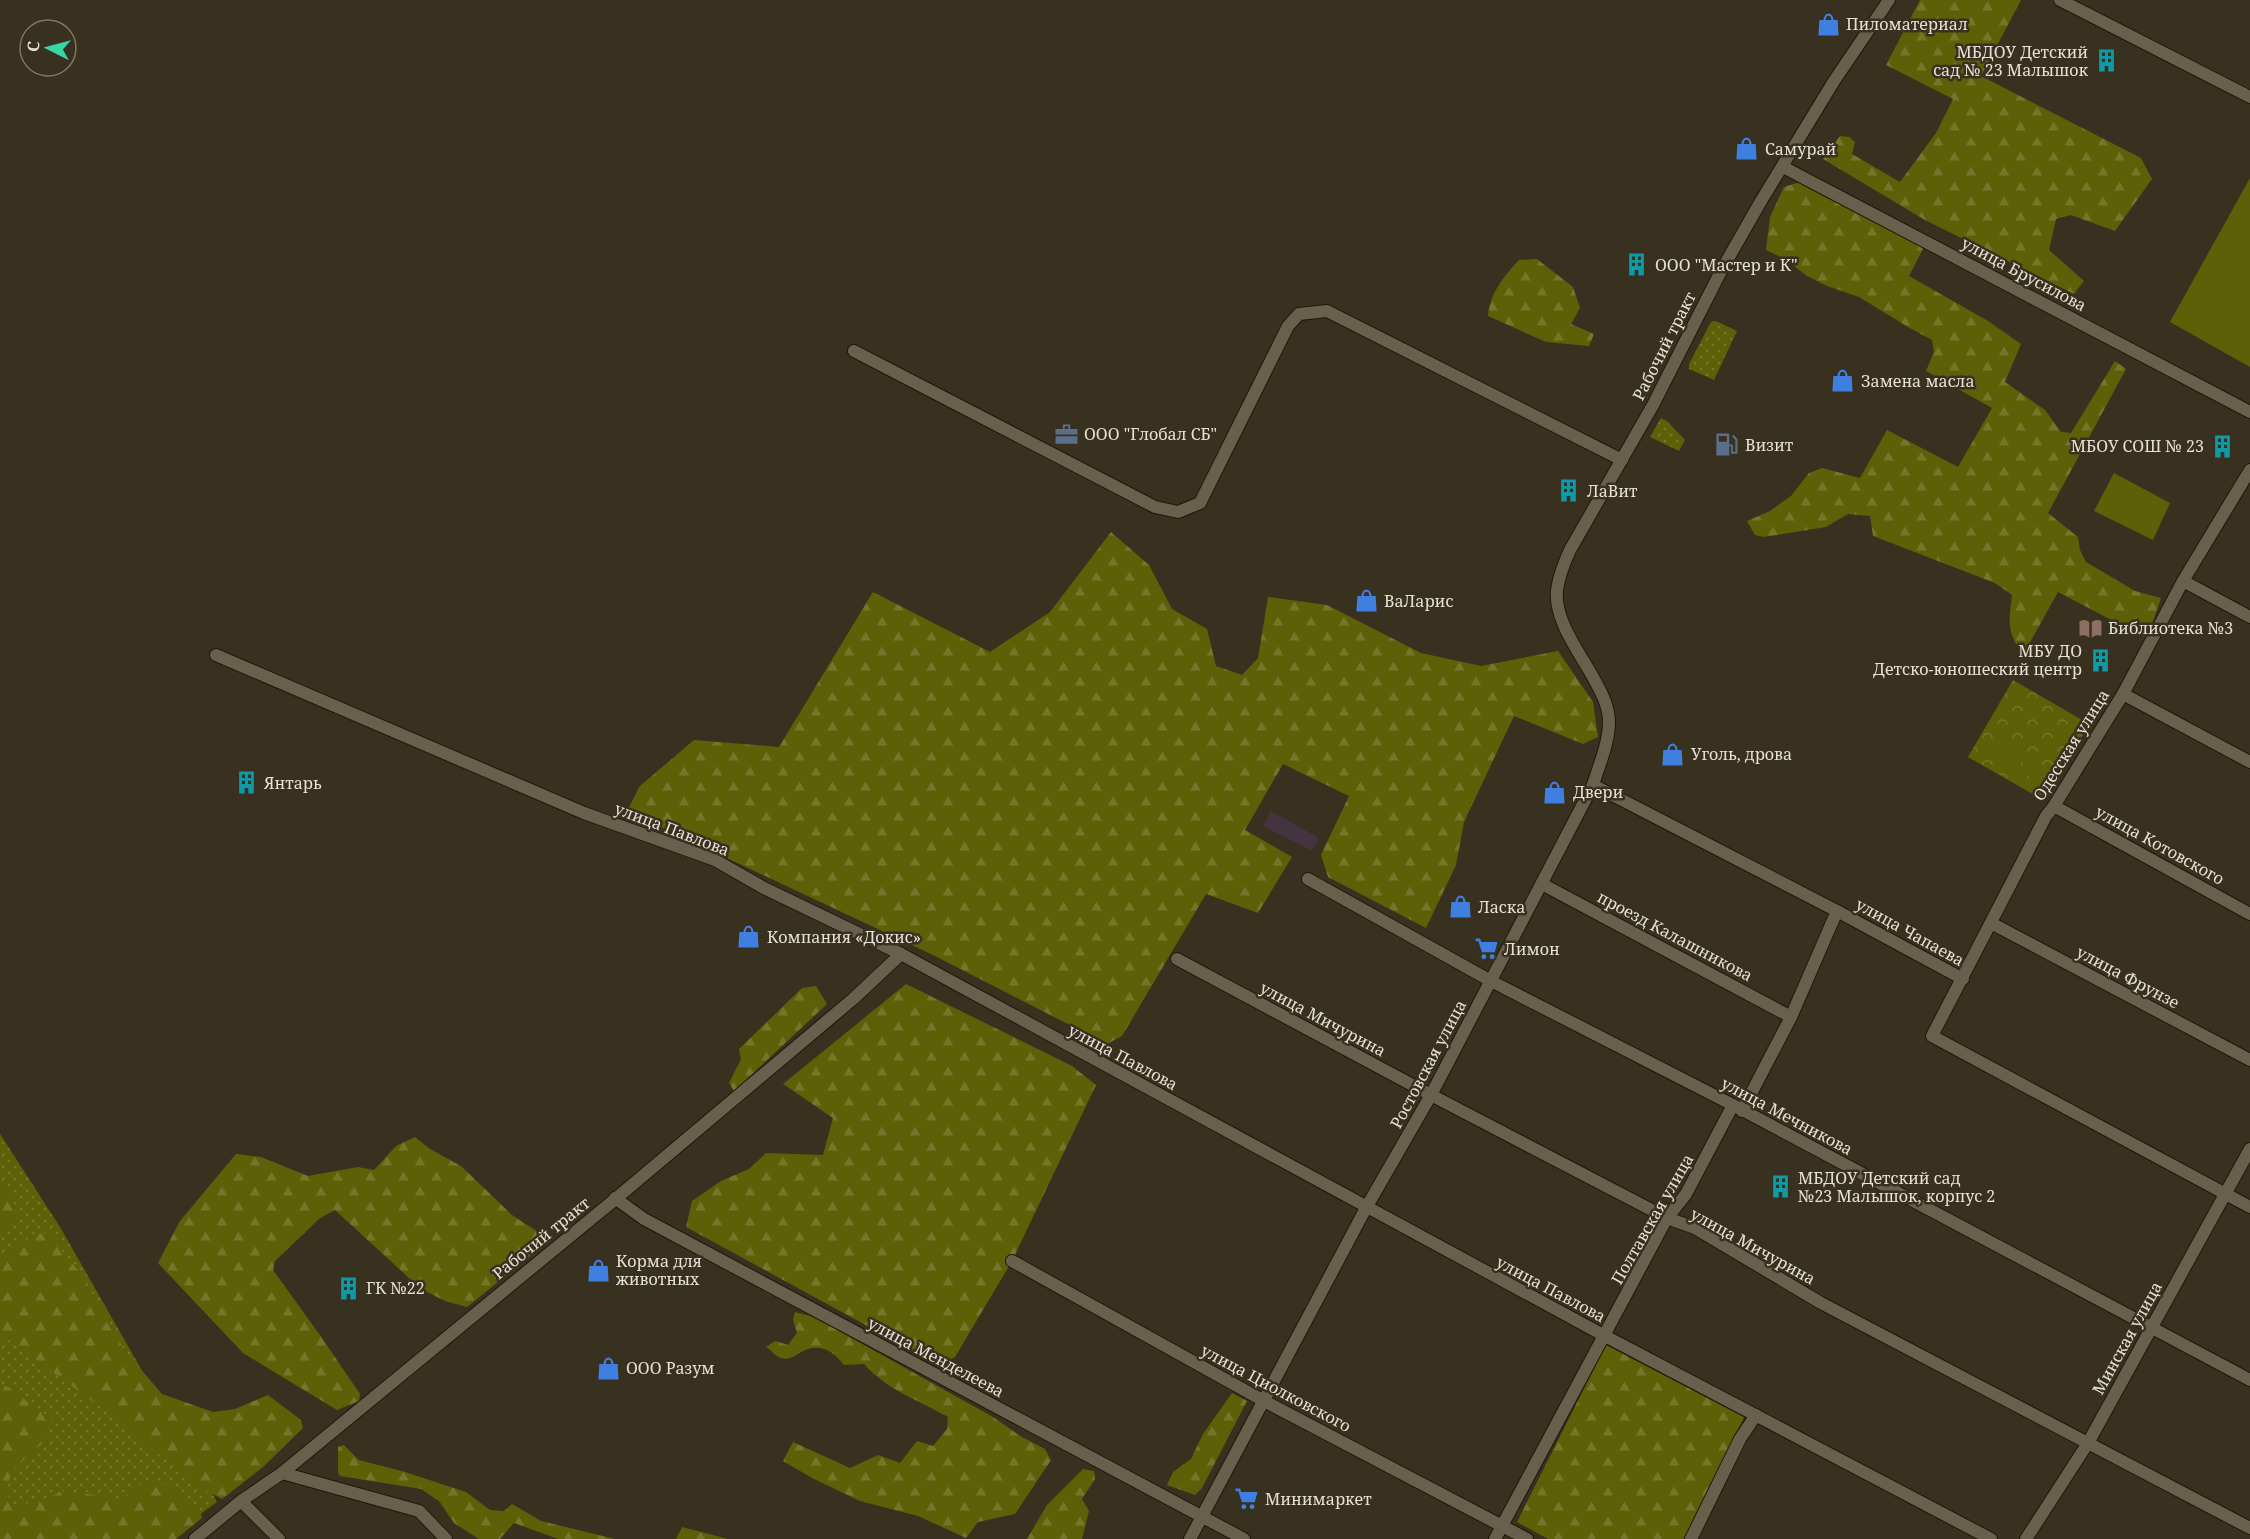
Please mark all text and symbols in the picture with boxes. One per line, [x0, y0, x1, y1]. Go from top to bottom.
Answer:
shop icon: Пиломатериал [1815, 11, 1841, 37]
place label: Пиломатериал [1846, 13, 1968, 35]
north arrow [18, 18, 78, 78]
text: С [22, 40, 45, 53]
place label: МБДОУ Детский сад № 23 Малышок [1933, 41, 2089, 81]
building icon: МБДОУ Детский сад № 23 Малышок [2093, 48, 2119, 74]
shop icon: Самурай [1734, 136, 1760, 162]
place label: Самурай [1765, 138, 1837, 160]
street label: улица Брусилова [1958, 232, 2090, 316]
building icon: ООО "Мастер и К" [1624, 252, 1650, 278]
place label: ООО "Мастер и К" [1655, 254, 1798, 276]
street label: Рабочий тракт [1627, 288, 1701, 404]
shop icon: Замена масла [1830, 368, 1856, 394]
place label: Замена масла [1861, 370, 1975, 392]
office icon: ООО "Глобал СБ" [1053, 421, 1079, 447]
place label: ООО "Глобал СБ" [1084, 423, 1217, 445]
fuel station icon: Визит [1714, 432, 1740, 458]
building icon: МБОУ СОШ № 23 [2209, 433, 2235, 459]
place label: Визит [1745, 434, 1794, 456]
place label: МБОУ СОШ № 23 [2071, 435, 2204, 457]
building icon: ЛаВит [1556, 478, 1582, 504]
place label: ЛаВит [1587, 480, 1638, 502]
shop icon: ВаЛарис [1353, 588, 1379, 614]
place label: ВаЛарис [1384, 590, 1453, 612]
library icon: Библиотека №3 [2077, 615, 2103, 641]
place label: Библиотека №3 [2108, 617, 2233, 639]
place label: МБУ ДО Детско-юношеский центр [1873, 640, 2082, 680]
building icon: МБУ ДО Детско-юношеский центр [2087, 647, 2113, 673]
street label: Одесская улица [2028, 685, 2114, 805]
shop icon: Уголь, дрова [1660, 741, 1686, 767]
place label: Уголь, дрова [1691, 743, 1792, 765]
building icon: Янтарь [233, 770, 259, 796]
place label: Янтарь [263, 772, 322, 794]
shop icon: Двери [1542, 779, 1568, 805]
place label: Двери [1573, 781, 1623, 803]
street label: улица Павлова [612, 797, 732, 861]
street label: улица Котовского [2092, 800, 2228, 890]
street label: проезд Калашникова [1594, 886, 1756, 986]
street label: улица Чапаева [1852, 893, 1968, 971]
shop icon: Ласка [1447, 894, 1473, 920]
place label: Ласка [1478, 896, 1525, 918]
shop icon: Компания «Докис» [736, 924, 762, 950]
place label: Компания «Докис» [767, 926, 921, 948]
supermarket icon: Лимон [1473, 936, 1499, 962]
place label: Лимон [1504, 938, 1560, 960]
street label: улица Фрунзе [2073, 941, 2183, 1013]
street label: улица Мичурина [1256, 976, 1390, 1062]
street label: Ростовская улица [1385, 996, 1471, 1132]
street label: улица Павлова [1064, 1019, 1182, 1095]
street label: улица Мечникова [1717, 1072, 1857, 1160]
street label: Полтавская улица [1606, 1150, 1698, 1288]
place label: МБДОУ Детский сад №23 Малышок, корпус 2 [1798, 1167, 1995, 1207]
building icon: МБДОУ Детский сад №23 Малышок, корпус 2 [1767, 1174, 1793, 1200]
street label: Рабочий тракт [488, 1192, 595, 1284]
street label: улица Мичурина [1687, 1203, 1819, 1289]
place label: Корма для животных [616, 1250, 702, 1290]
street label: улица Павлова [1492, 1251, 1610, 1327]
shop icon: Корма для животных [585, 1257, 611, 1283]
building icon: ГК №22 [335, 1275, 361, 1301]
place label: ГК №22 [366, 1277, 425, 1299]
street label: Минская улица [2087, 1278, 2167, 1398]
street label: улица Менделеева [864, 1312, 1008, 1402]
street label: улица Циолковского [1197, 1339, 1355, 1437]
shop icon: ООО Разум [595, 1355, 621, 1381]
place label: ООО Разум [626, 1357, 714, 1379]
supermarket icon: Минимаркет [1234, 1486, 1260, 1512]
place label: Минимаркет [1265, 1488, 1372, 1510]

